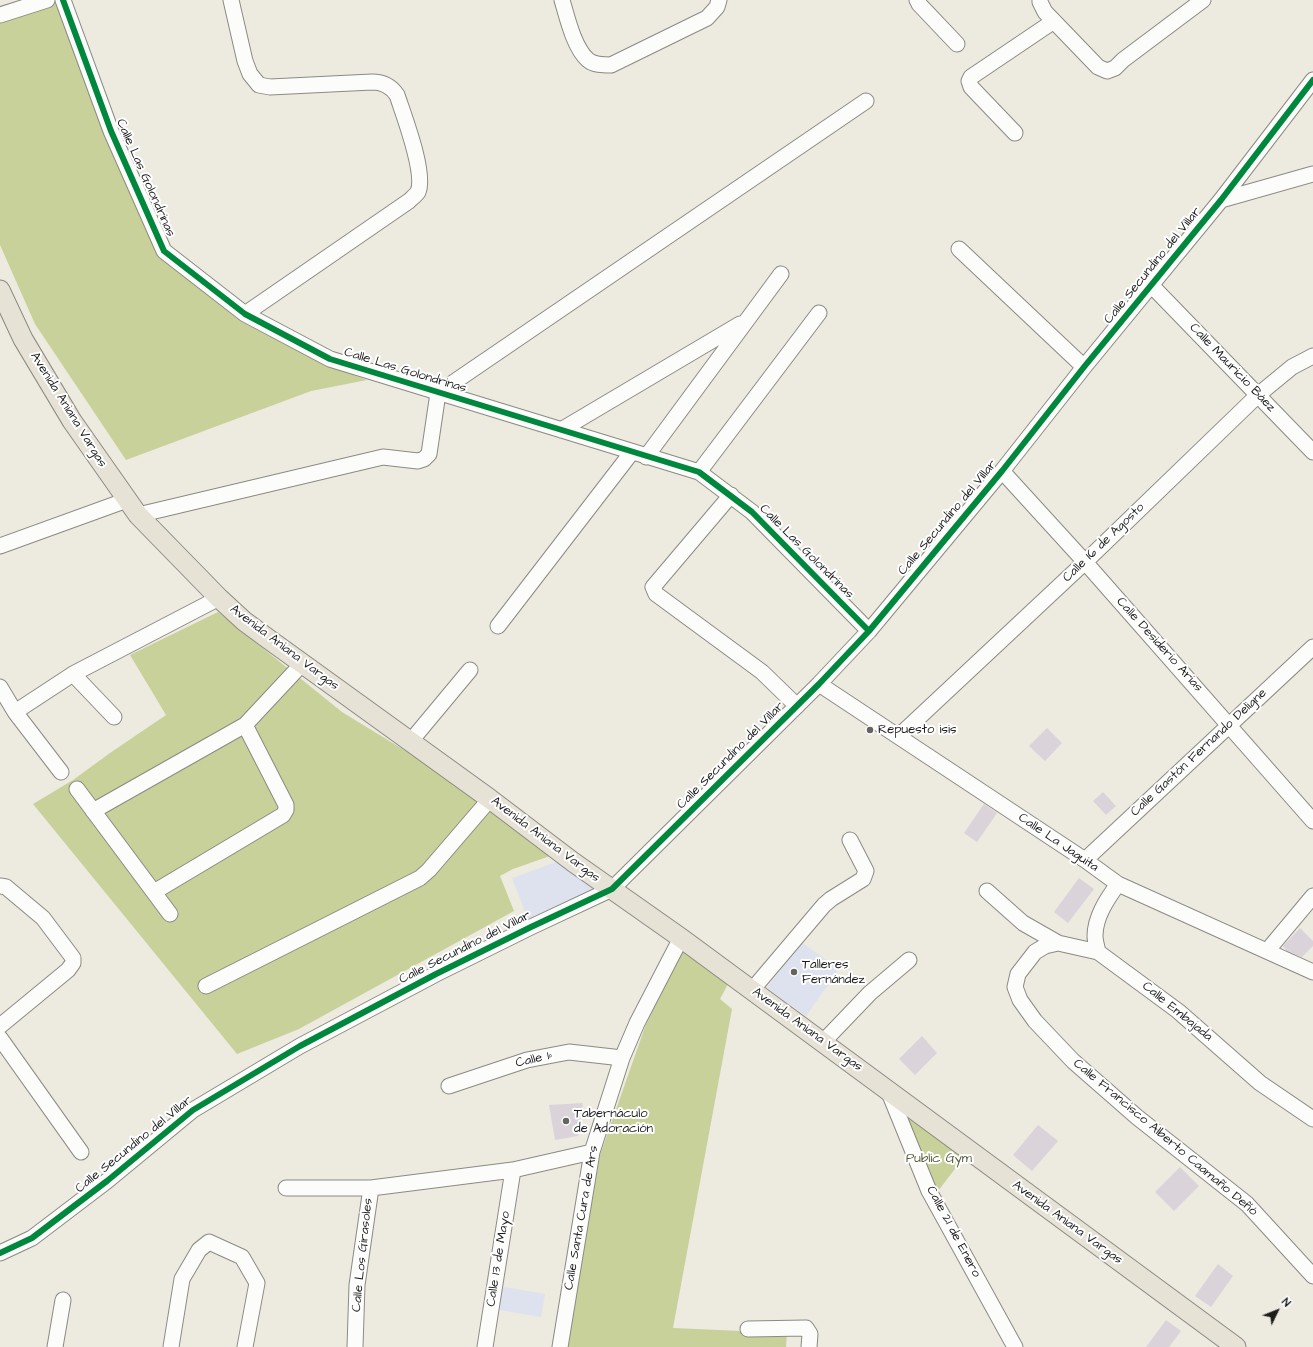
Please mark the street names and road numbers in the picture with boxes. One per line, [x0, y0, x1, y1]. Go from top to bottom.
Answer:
street label: Calle Las Golondrinas [112, 117, 178, 239]
street label: Calle Secundino del Villar [1101, 205, 1205, 327]
street label: Calle Mauricio Báez [1186, 320, 1278, 416]
street label: Calle Las Golondrinas [342, 345, 468, 397]
street label: Avenida Aniana Vargas [26, 350, 110, 470]
street label: Calle Secundino del Villar [895, 457, 1001, 579]
street label: Calle 16 de Agosto [1060, 500, 1148, 586]
street label: Calle Las Golondrinas [756, 502, 856, 602]
street label: Calle Desiderio Arias [1112, 594, 1206, 696]
street label: Avenida Aniana Vargas [226, 602, 342, 694]
street label: Calle Gastón Fernando Deligne [1128, 686, 1270, 820]
street label: Calle Secundino del Villar [674, 699, 788, 813]
street label: Avenida Aniana Vargas [487, 794, 603, 886]
street label: Calle La Jaguita [1015, 810, 1101, 876]
street label: Calle Secundino del Villar [397, 908, 533, 988]
street label: Calle Embajada [1139, 979, 1215, 1045]
street label: Avenida Aniana Vargas [749, 985, 865, 1075]
street label: Calle 1ª [514, 1048, 554, 1072]
street label: Calle Francisco Alberto Caamaño Deñó [1070, 1056, 1260, 1220]
street label: Calle Secundino del Villar [73, 1093, 195, 1197]
street label: Calle Santa Cura de Ars [562, 1145, 602, 1291]
street label: Avenida Aniana Vargas [1009, 1178, 1125, 1268]
street label: Calle 21 de Enero [922, 1184, 984, 1280]
street label: Calle Los Girasoles [349, 1197, 377, 1313]
street label: Calle 13 de Mayo [484, 1210, 514, 1308]

